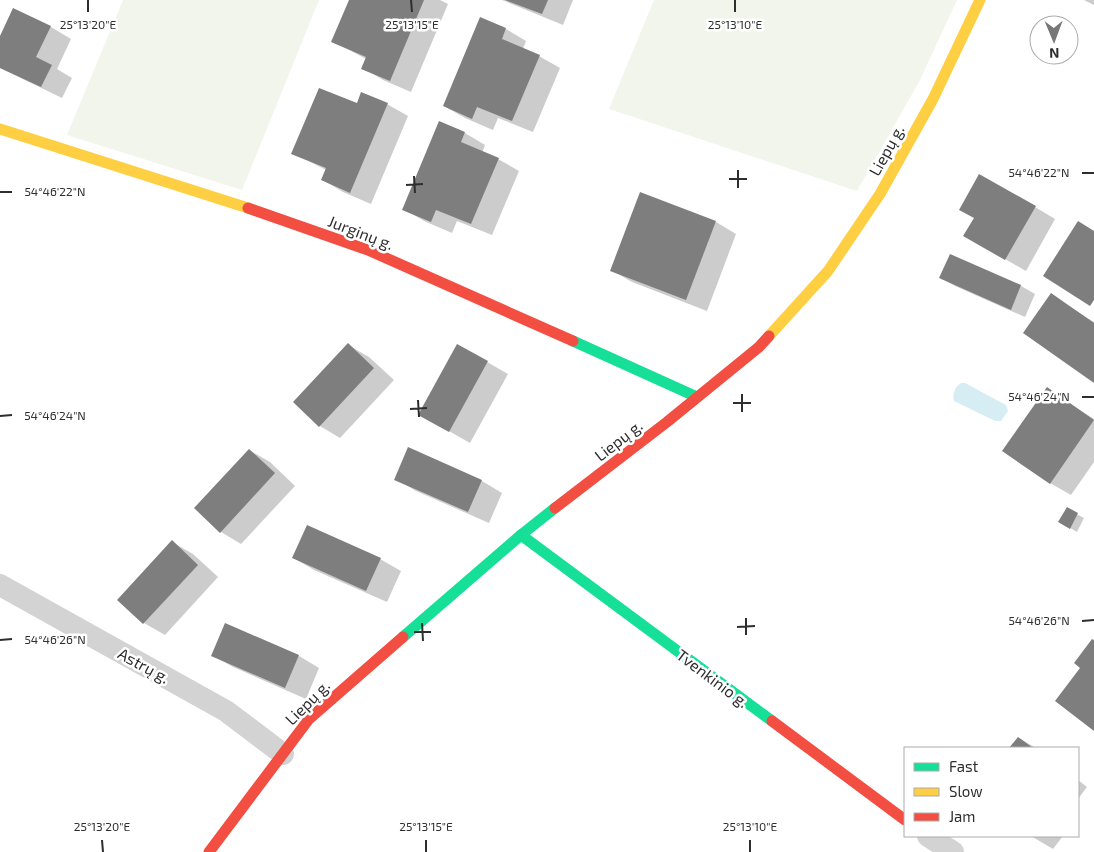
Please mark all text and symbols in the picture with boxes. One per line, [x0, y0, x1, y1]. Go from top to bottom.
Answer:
north arrow [1029, 15, 1079, 65]
text: 25°13'20"E [60, 17, 116, 31]
text: 25°13'15"E [385, 17, 439, 31]
text: 25°13'10"E [708, 17, 763, 31]
text: N [1049, 45, 1059, 62]
street label: Liepų g. [864, 121, 908, 179]
text: 54°46'22"N [1008, 165, 1070, 179]
text: 54°46'22"N [24, 184, 86, 198]
street label: Jurginų g. [326, 211, 396, 253]
text: 54°46'24"N [1008, 389, 1070, 403]
text: 54°46'24"N [24, 408, 86, 422]
street label: Liepų g. [590, 415, 646, 465]
text: 54°46'26"N [1008, 613, 1070, 627]
text: 54°46'26"N [24, 632, 86, 646]
street label: Astrų g. [115, 643, 173, 687]
street label: Tvenkinio g. [673, 645, 753, 711]
street label: Liepų g. [281, 676, 333, 728]
legend [904, 747, 1079, 837]
text: Fast [949, 757, 979, 775]
text: Slow [949, 782, 983, 800]
text: Jam [949, 807, 975, 825]
text: 25°13'20"E [74, 819, 130, 833]
text: 25°13'15"E [399, 819, 453, 833]
text: 25°13'10"E [723, 819, 778, 833]

